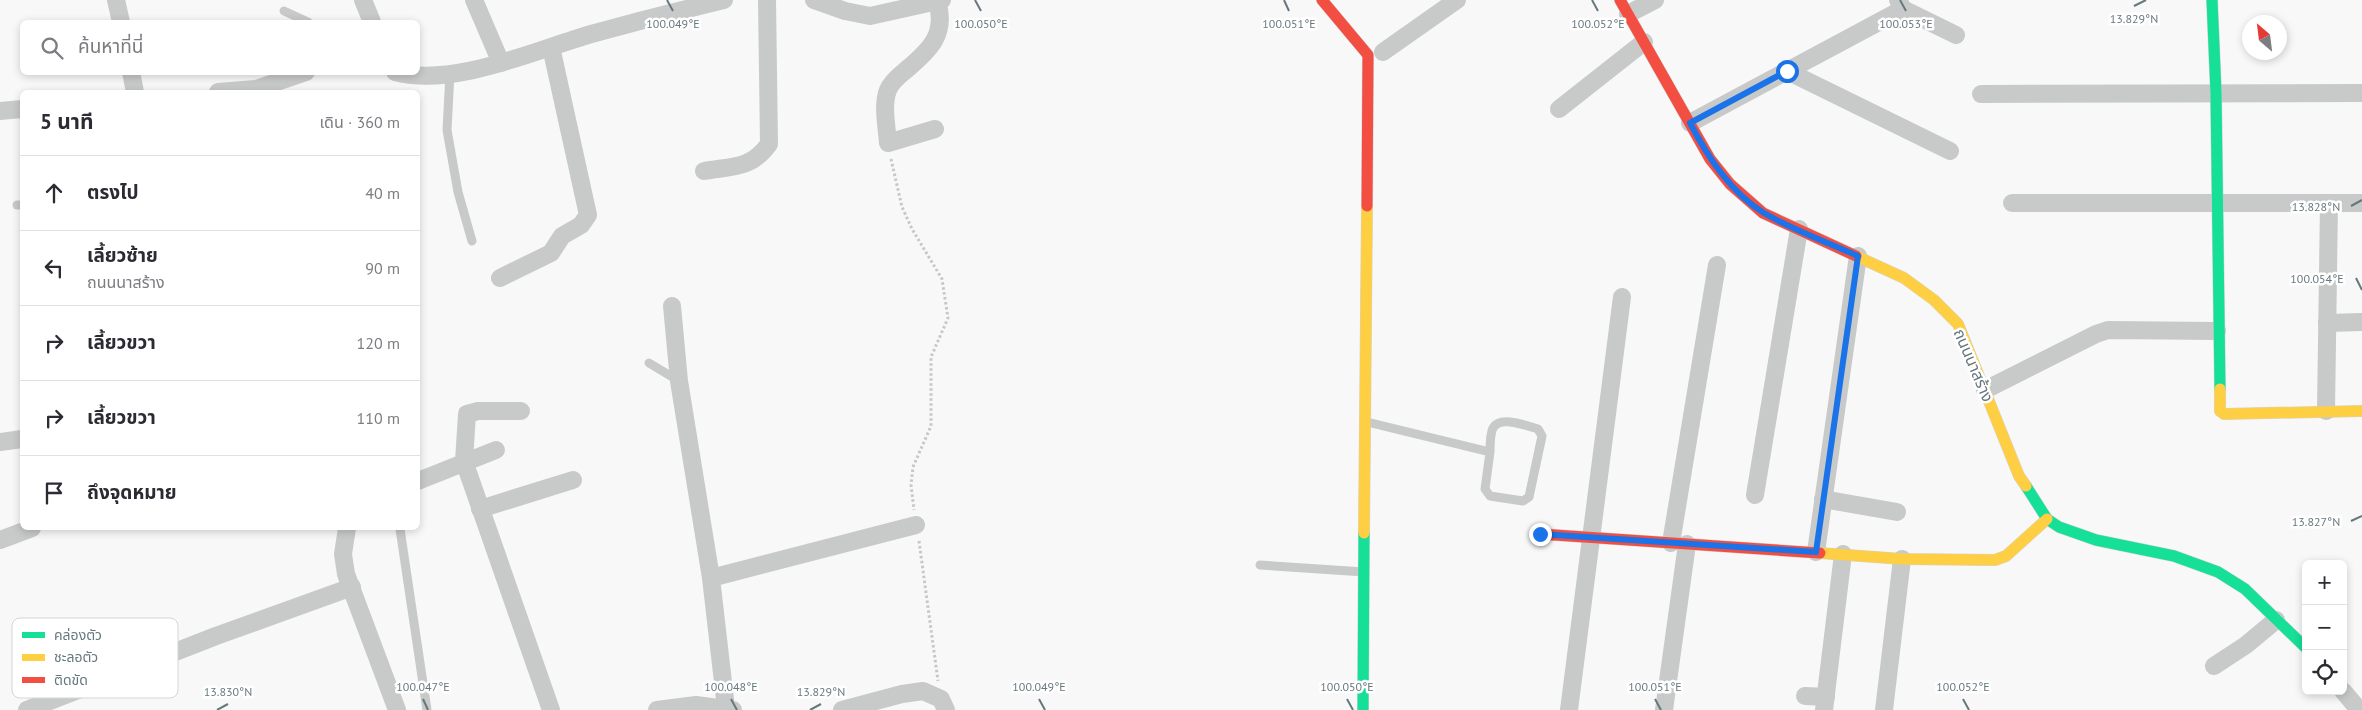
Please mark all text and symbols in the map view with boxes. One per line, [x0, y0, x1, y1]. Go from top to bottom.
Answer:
text: 13.829°N [2110, 11, 2158, 26]
north arrow [2242, 15, 2287, 60]
text: 100.049°E [646, 16, 700, 31]
text: 100.050°E [954, 16, 1008, 31]
text: 100.051°E [1262, 16, 1316, 31]
text: 100.052°E [1571, 16, 1625, 31]
text: 100.053°E [1879, 16, 1933, 31]
search box [20, 20, 420, 75]
icon: search [38, 34, 66, 62]
text: ค้นหาที่นี่ [78, 34, 143, 58]
route start [1776, 60, 1799, 83]
text: 5 นาที [40, 108, 93, 135]
text: เดิน · 360 m [320, 112, 400, 132]
icon: ahead [40, 179, 68, 207]
text: ตรงไป [87, 180, 139, 204]
text: 40 m [365, 183, 400, 203]
text: 13.828°N [2292, 199, 2340, 214]
text: เลี้ยวซ้าย [87, 243, 158, 267]
icon: left [40, 254, 68, 282]
text: 90 m [365, 258, 400, 278]
text: 100.054°E [2290, 271, 2344, 286]
text: ถนนนาสร้าง [87, 272, 165, 292]
street label: ถนนนาสร้าง [1950, 325, 1998, 405]
icon: right [40, 329, 68, 357]
text: เลี้ยวขวา [87, 330, 156, 354]
text: 120 m [357, 333, 400, 353]
icon: right [40, 404, 68, 432]
text: เลี้ยวขวา [87, 405, 156, 429]
text: 110 m [357, 408, 400, 428]
icon: arrive [40, 479, 68, 507]
text: ถึงจุดหมาย [87, 480, 177, 504]
text: 13.827°N [2292, 514, 2340, 529]
route end [1529, 523, 1552, 546]
map controls [2302, 560, 2347, 695]
button: + [2302, 560, 2347, 605]
button: − [2302, 605, 2347, 650]
legend [12, 618, 178, 698]
text: คล่องตัว [54, 626, 102, 644]
text: ชะลอตัว [54, 648, 98, 666]
button: locate [2302, 650, 2347, 695]
text: ติดขัด [54, 671, 88, 689]
text: 100.047°E [396, 679, 450, 694]
text: 100.048°E [704, 679, 758, 694]
text: 100.049°E [1012, 679, 1066, 694]
text: 100.050°E [1320, 679, 1374, 694]
text: 100.051°E [1628, 679, 1682, 694]
text: 100.052°E [1936, 679, 1990, 694]
text: 13.830°N [204, 684, 252, 699]
text: 13.829°N [797, 684, 845, 699]

